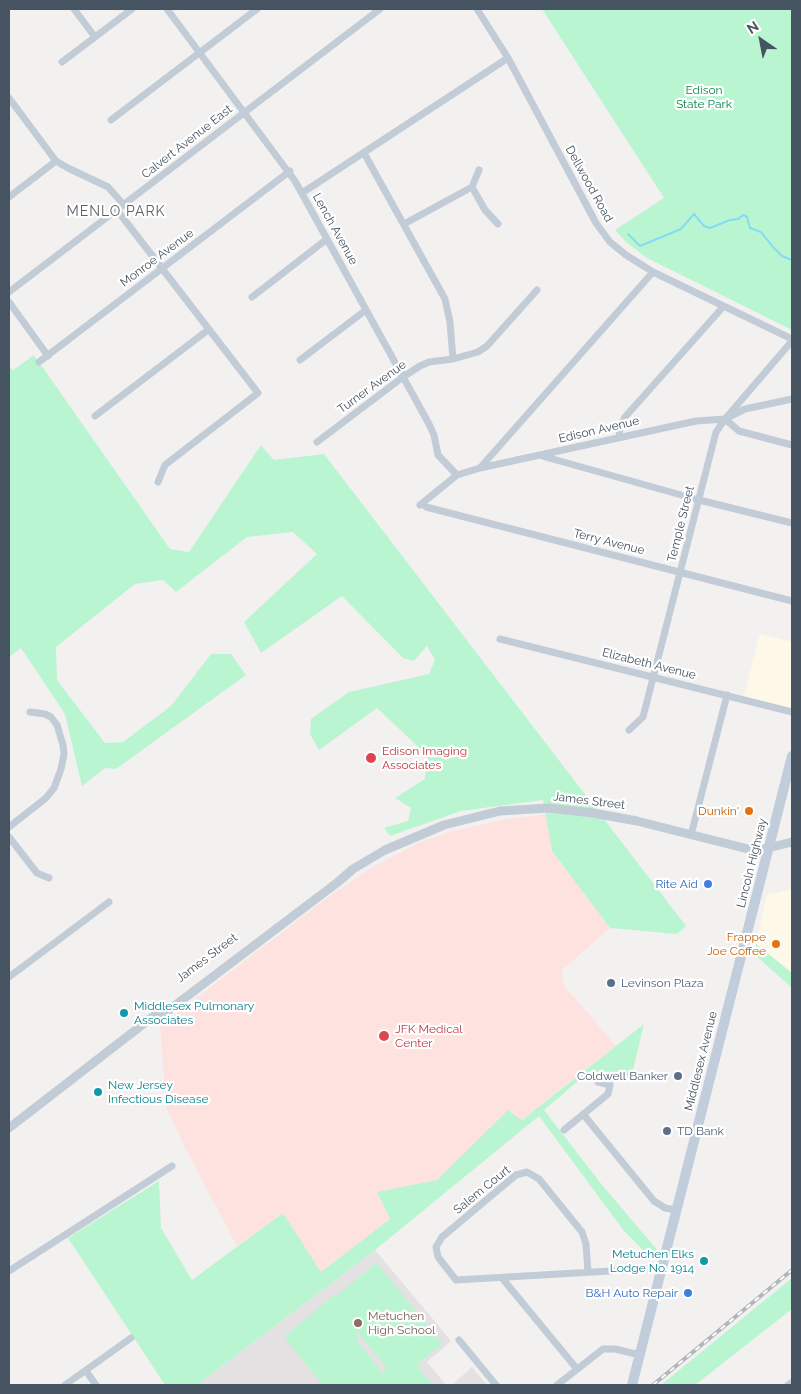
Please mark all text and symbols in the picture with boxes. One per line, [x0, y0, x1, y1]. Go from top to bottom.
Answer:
north arrow [736, 15, 786, 65]
text: N [744, 18, 762, 37]
park label: Edison State Park [676, 83, 732, 111]
street label: Calvert Avenue East [139, 102, 235, 182]
street label: Dellwood Road [562, 143, 616, 225]
street label: Lench Avenue [309, 191, 361, 267]
district label: MENLO PARK [65, 204, 167, 220]
street label: Monroe Avenue [118, 226, 196, 290]
street label: Turner Avenue [335, 357, 409, 417]
street label: Edison Avenue [557, 414, 641, 446]
street label: Temple Street [665, 484, 697, 564]
street label: Terry Avenue [572, 526, 646, 558]
street label: Elizabeth Avenue [601, 645, 697, 683]
place label: Edison Imaging Associates [382, 744, 467, 772]
marker: Edison Imaging Associates [364, 751, 378, 765]
street label: James Street [552, 789, 626, 813]
place label: Dunkin' [698, 804, 739, 818]
marker: Dunkin' [743, 805, 755, 817]
street label: Lincoln Highway [734, 817, 770, 909]
place label: Rite Aid [655, 877, 698, 891]
marker: Rite Aid [702, 878, 714, 890]
street label: James Street [174, 930, 240, 986]
place label: Frappe Joe Coffee [707, 930, 766, 958]
marker: Frappe Joe Coffee [770, 938, 782, 950]
place label: Levinson Plaza [621, 976, 703, 990]
marker: Levinson Plaza [605, 977, 617, 989]
place label: Middlesex Pulmonary Associates [134, 999, 254, 1027]
marker: Middlesex Pulmonary Associates [118, 1007, 130, 1019]
street label: Middlesex Avenue [682, 1010, 720, 1112]
place label: JFK Medical Center [395, 1022, 463, 1050]
marker: JFK Medical Center [377, 1029, 391, 1043]
place label: Coldwell Banker [577, 1069, 668, 1083]
marker: Coldwell Banker [672, 1070, 684, 1082]
place label: New Jersey Infectious Disease [108, 1078, 208, 1106]
marker: New Jersey Infectious Disease [92, 1086, 104, 1098]
place label: TD Bank [677, 1124, 724, 1138]
marker: TD Bank [661, 1125, 673, 1137]
street label: Salem Court [451, 1163, 513, 1217]
place label: Metuchen Elks Lodge No. 1914 [610, 1247, 694, 1275]
marker: Metuchen Elks Lodge No. 1914 [698, 1255, 710, 1267]
place label: B&H Auto Repair [585, 1286, 678, 1300]
marker: B&H Auto Repair [682, 1287, 694, 1299]
place label: Metuchen High School [368, 1309, 435, 1337]
marker: Metuchen High School [352, 1317, 364, 1329]

